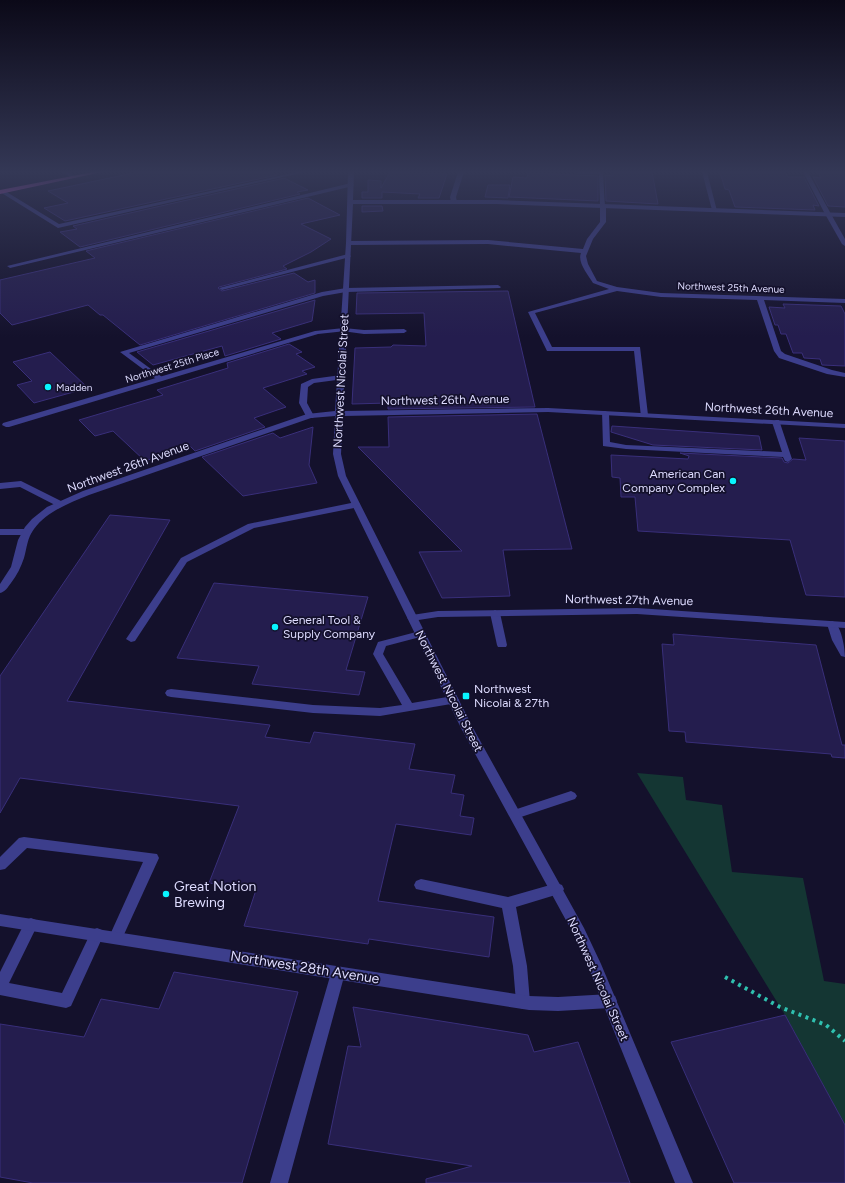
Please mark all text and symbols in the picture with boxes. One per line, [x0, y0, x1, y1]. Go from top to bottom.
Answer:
street label: Northwest 25th Avenue [677, 279, 785, 296]
street label: Northwest Nicolai Street [331, 313, 352, 448]
street label: Northwest 25th Place [124, 345, 221, 386]
place label: Madden [56, 381, 93, 394]
marker: Madden [43, 382, 53, 392]
street label: Northwest 26th Avenue [381, 392, 510, 408]
street label: Northwest 26th Avenue [704, 400, 834, 420]
street label: Northwest 26th Avenue [65, 438, 191, 496]
place label: American Can Company Complex [622, 467, 725, 495]
marker: American Can Company Complex [728, 476, 738, 486]
street label: Northwest 27th Avenue [565, 592, 694, 608]
place label: General Tool & Supply Company [283, 613, 376, 641]
marker: General Tool & Supply Company [270, 622, 280, 632]
street label: Northwest Nicolai Street [412, 628, 486, 754]
place label: Northwest Nicolai & 27th [474, 682, 549, 710]
marker: Northwest Nicolai & 27th [461, 691, 471, 701]
place label: Great Notion Brewing [174, 878, 257, 911]
marker: Great Notion Brewing [161, 889, 171, 899]
street label: Northwest Nicolai Street [564, 915, 632, 1043]
street label: Northwest 28th Avenue [229, 947, 381, 988]

